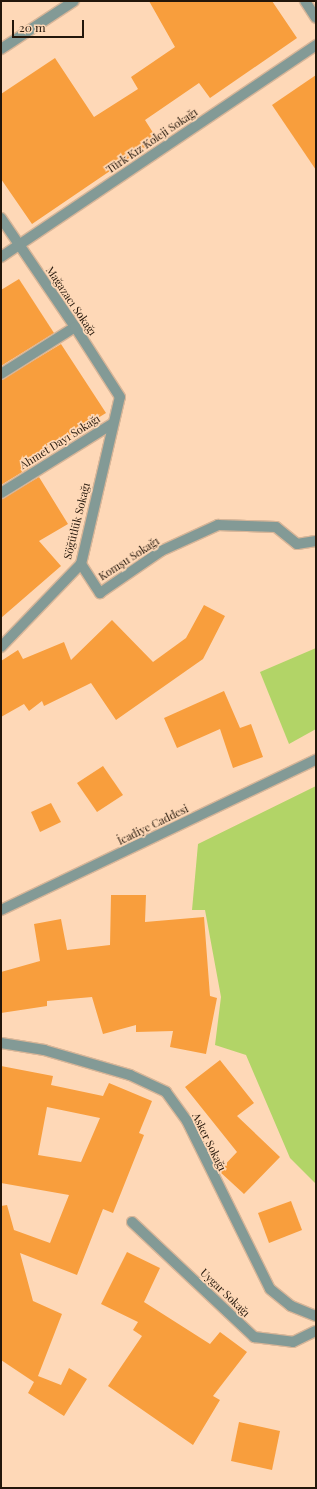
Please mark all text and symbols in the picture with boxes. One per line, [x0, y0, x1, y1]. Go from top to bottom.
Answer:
scale bar [14, 12, 86, 38]
text: 20 m [19, 19, 46, 35]
street label: Türk Kız Koleji Sokağı [104, 106, 200, 176]
street label: Mağazacı Sokağı [43, 264, 99, 338]
street label: Ahmet Dayı Sokağı [17, 412, 103, 472]
street label: Söğütlük Sokağı [61, 481, 93, 561]
street label: Komşu Sokağı [96, 535, 162, 583]
street label: İcadiye Caddesi [115, 802, 191, 848]
street label: Asker Sokağı [189, 1111, 229, 1173]
street label: Uygar Sokağı [197, 1266, 253, 1320]

